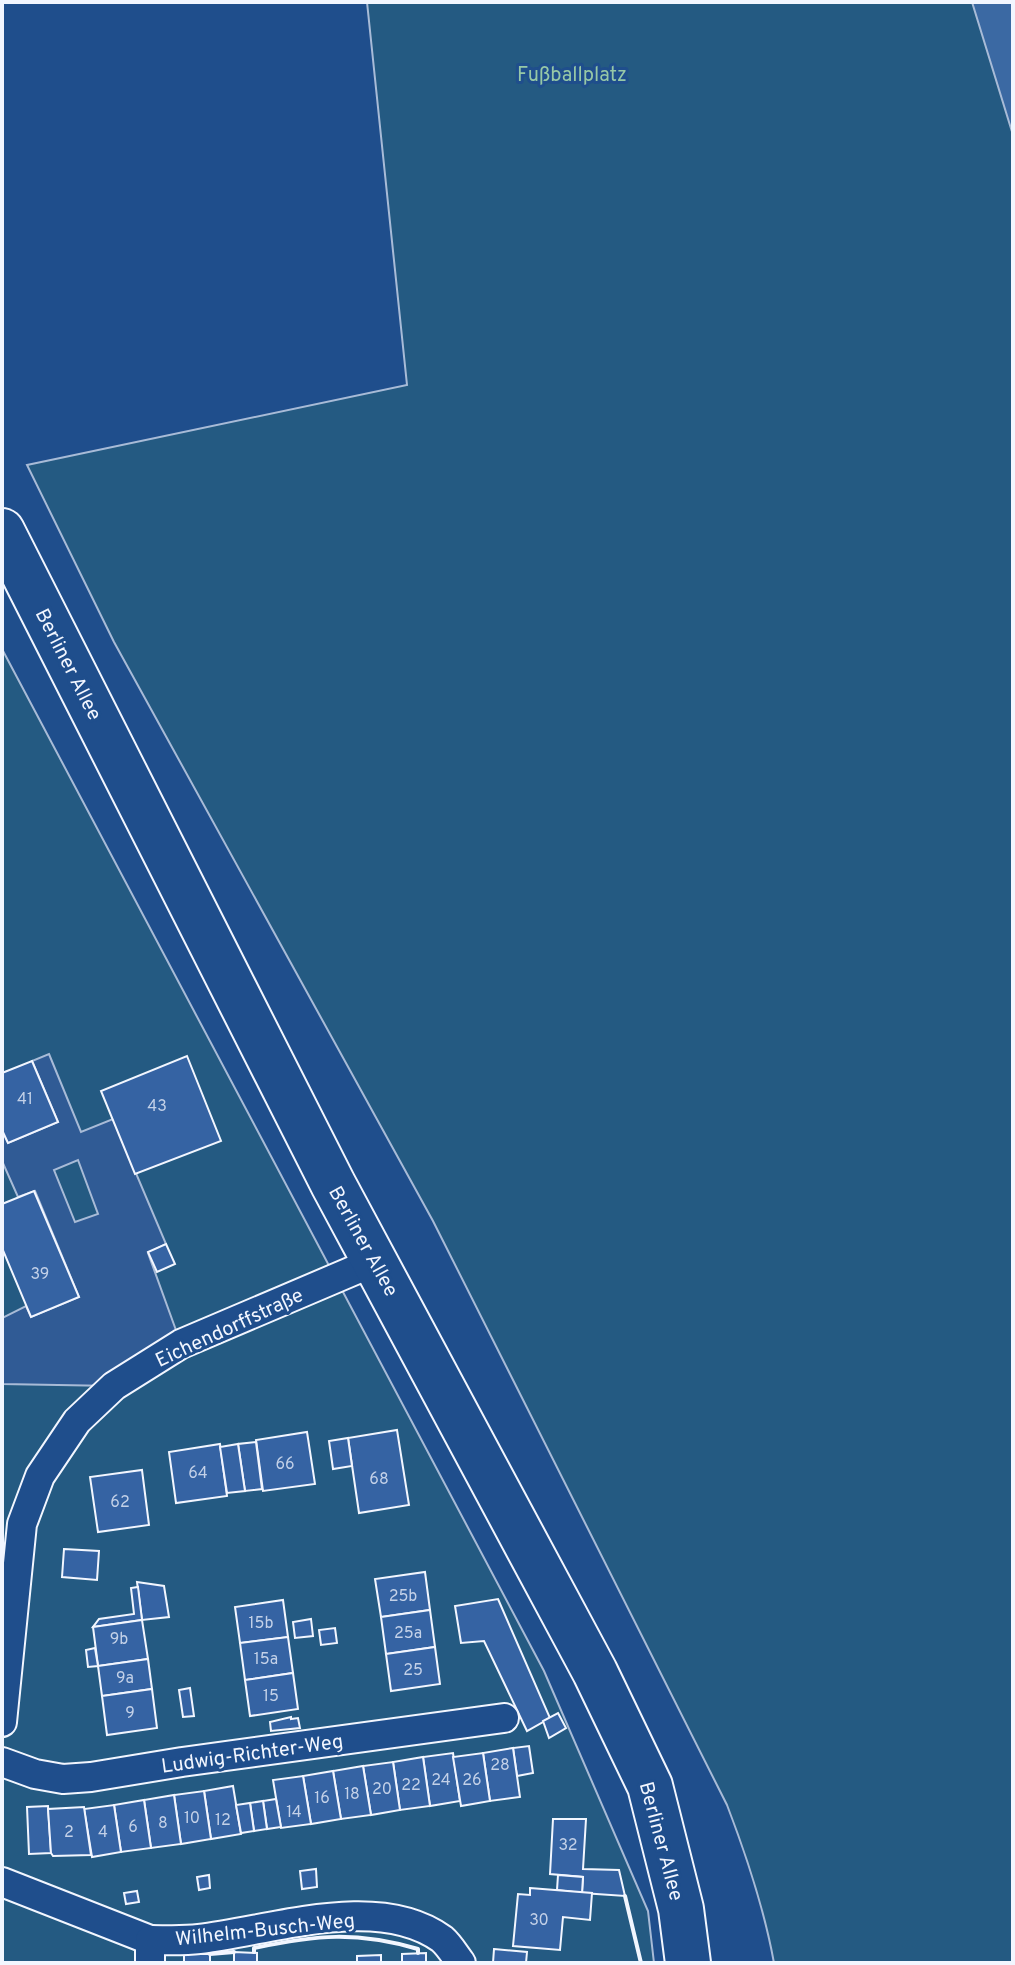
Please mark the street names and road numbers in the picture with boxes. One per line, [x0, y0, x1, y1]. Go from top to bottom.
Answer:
street label: Berliner Allee [28, 604, 107, 725]
street label: Berliner Allee [321, 1182, 403, 1302]
street label: Eichendorffstraße [152, 1283, 308, 1374]
street label: Ludwig-Richter-Weg [160, 1729, 345, 1781]
street label: Berliner Allee [632, 1779, 688, 1904]
street label: Wilhelm-Busch-Weg [174, 1909, 356, 1953]

